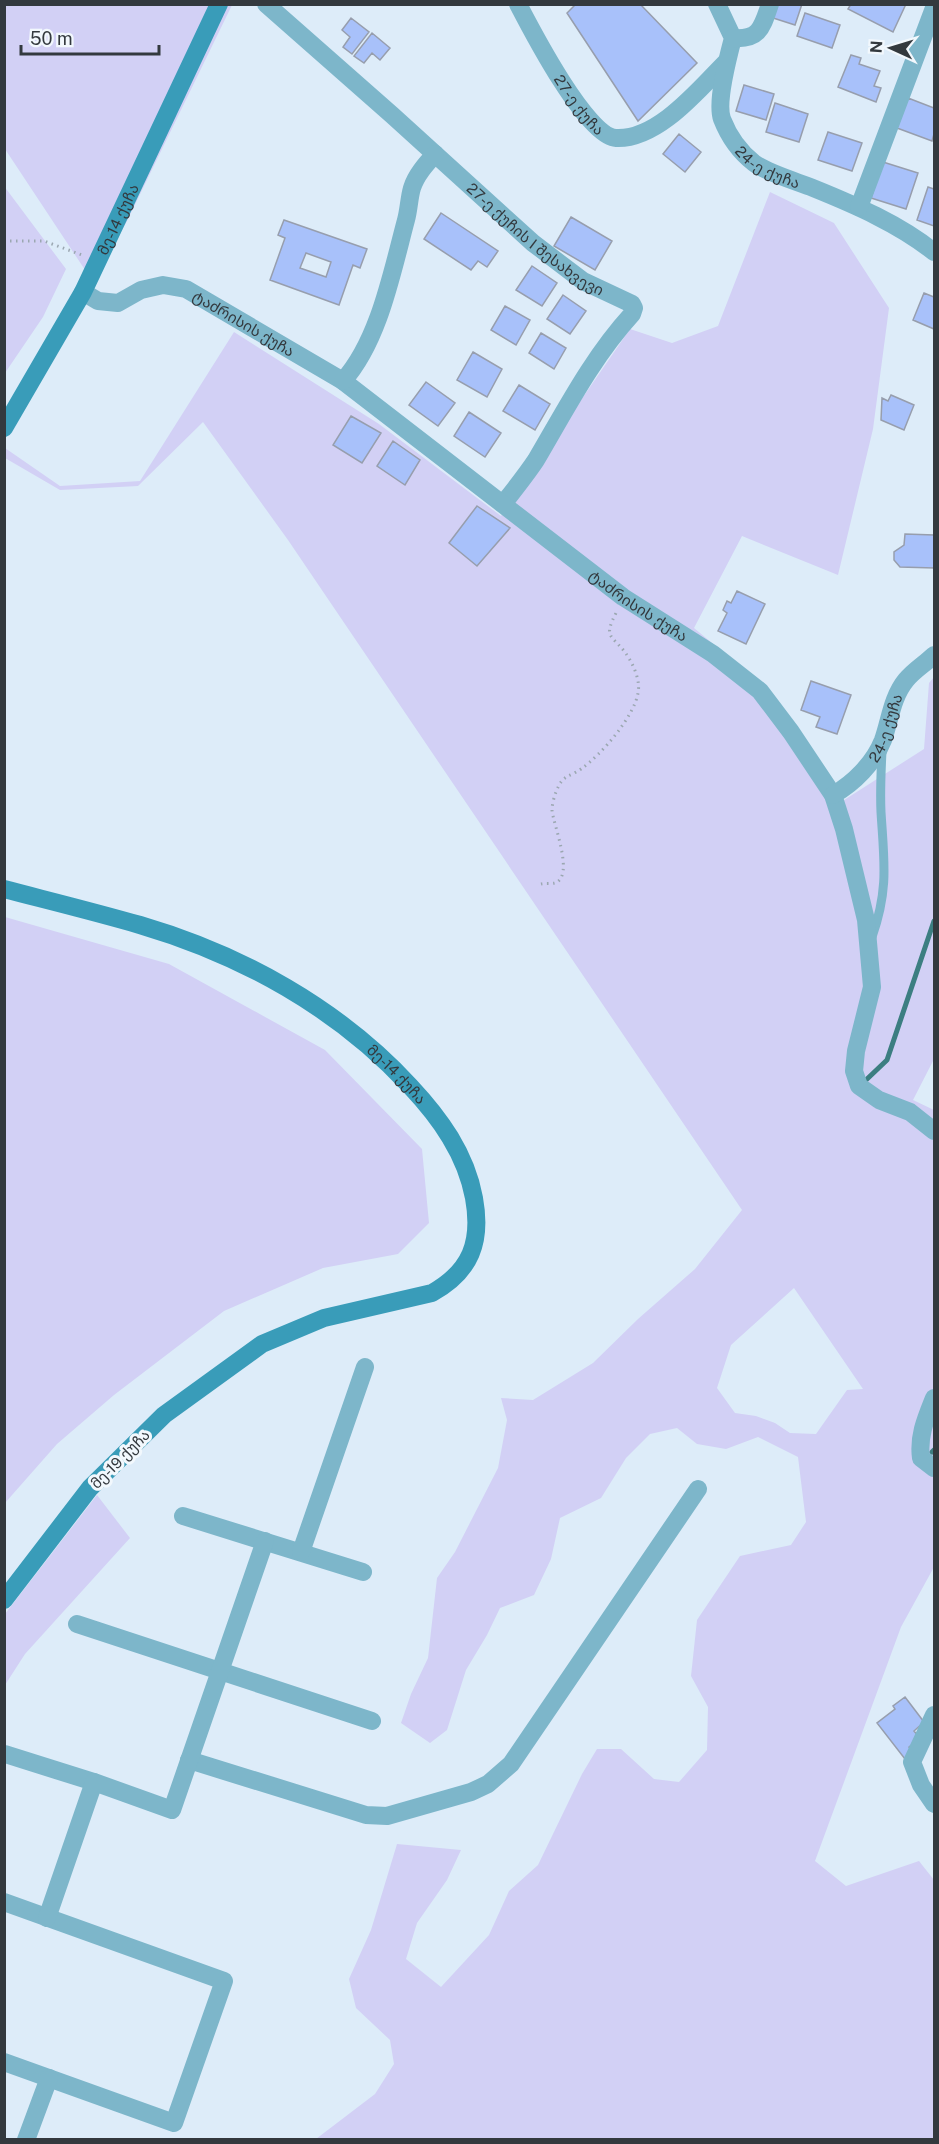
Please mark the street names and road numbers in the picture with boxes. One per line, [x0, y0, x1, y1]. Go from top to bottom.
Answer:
street label: 27-ე ქუჩა [551, 71, 608, 138]
street label: 24-ე ქუჩა [732, 142, 802, 191]
street label: 27-ე ქუჩის I შესახვევი [464, 179, 607, 298]
street label: მე-14 ქუჩა [93, 181, 141, 257]
street label: ტაძრისის ქუჩა [189, 287, 298, 359]
street label: ტაძრისის ქუჩა [585, 566, 691, 644]
street label: 24-ე ქუჩა [865, 691, 905, 765]
street label: მე-14 ქუჩა [364, 1041, 430, 1107]
street label: მე-19 ქუჩა [87, 1426, 154, 1493]

